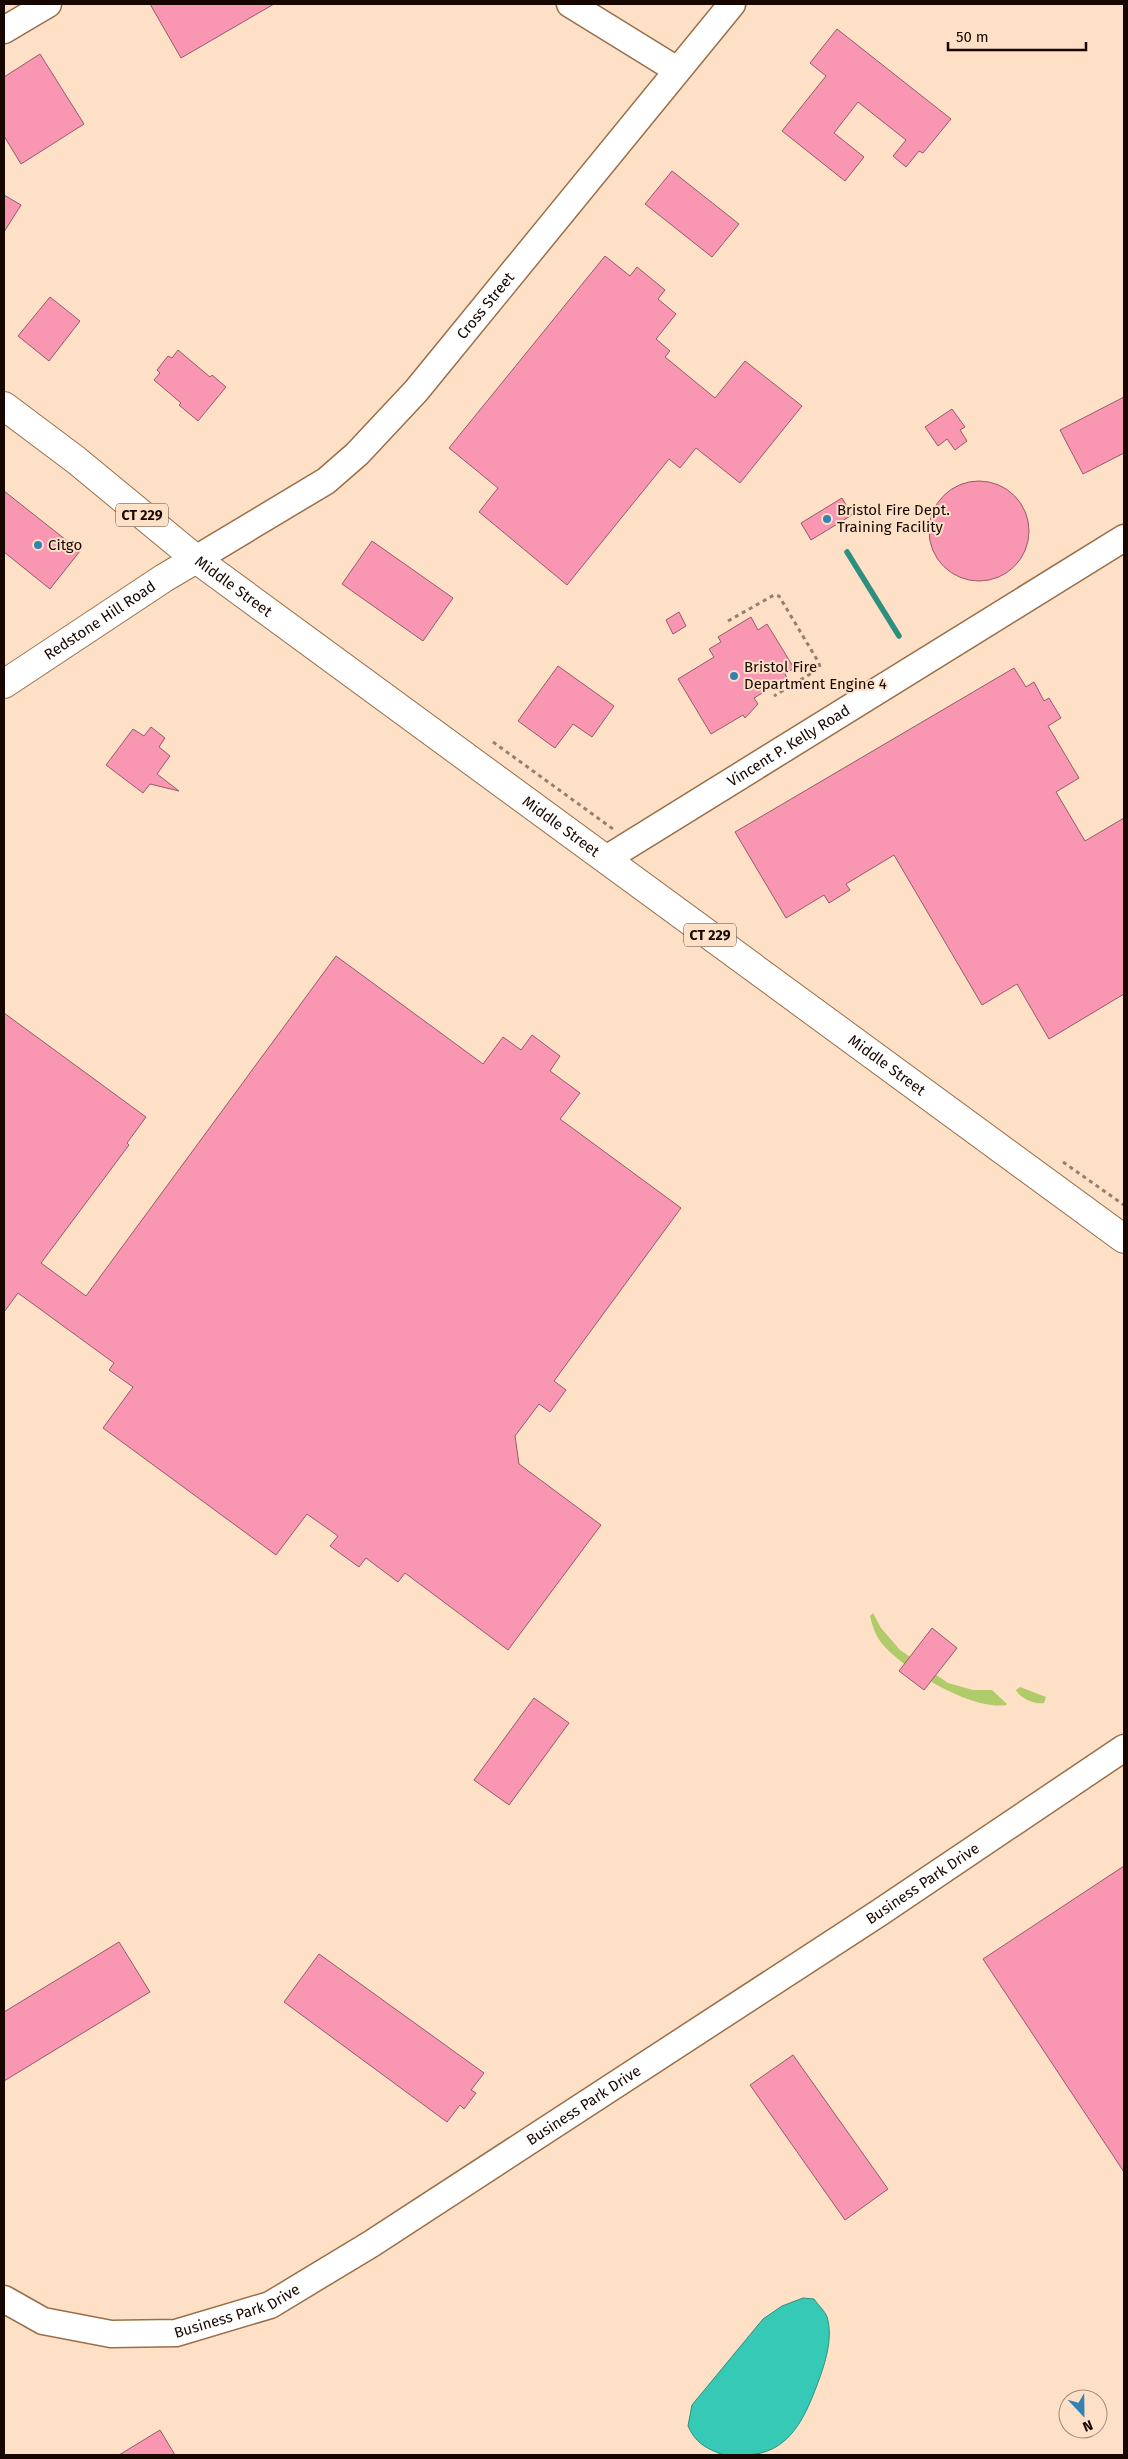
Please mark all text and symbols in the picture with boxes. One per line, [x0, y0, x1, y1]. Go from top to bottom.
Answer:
scale bar [948, 20, 1086, 52]
text: 50 m [956, 28, 989, 46]
street label: Cross Street [453, 268, 518, 343]
place label: Bristol Fire Dept. Training Facility [837, 501, 950, 536]
road number: CT 229 [116, 504, 168, 526]
marker: Bristol Fire Dept. Training Facility [821, 513, 833, 525]
place label: Citgo [48, 536, 82, 554]
marker: Citgo [32, 539, 44, 551]
street label: Middle Street [191, 552, 276, 621]
street label: Redstone Hill Road [41, 577, 159, 664]
place label: Bristol Fire Department Engine 4 [744, 658, 887, 693]
marker: Bristol Fire Department Engine 4 [728, 670, 740, 682]
street label: Vincent P. Kelly Road [724, 701, 853, 790]
street label: Middle Street [519, 792, 603, 861]
road number: CT 229 [684, 924, 736, 946]
street label: Middle Street [845, 1031, 929, 1100]
street label: Business Park Drive [863, 1839, 983, 1928]
street label: Business Park Drive [523, 2062, 644, 2149]
street label: Business Park Drive [172, 2280, 303, 2342]
north arrow [1058, 2389, 1108, 2439]
text: N [1080, 2416, 1095, 2435]

